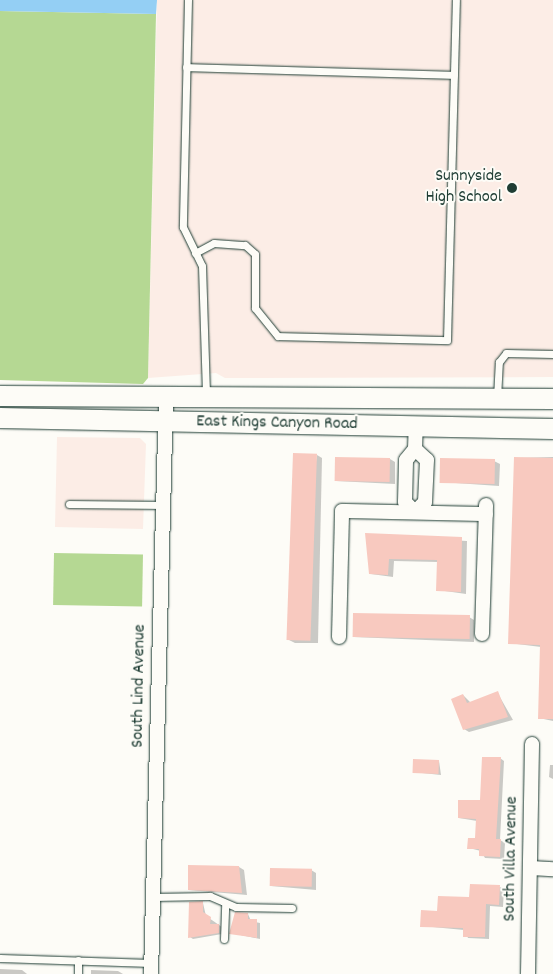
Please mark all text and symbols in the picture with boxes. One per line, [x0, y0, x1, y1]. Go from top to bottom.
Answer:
place label: Sunnyside High School [426, 167, 502, 210]
marker: Sunnyside High School [506, 182, 518, 194]
street label: East Kings Canyon Road [196, 412, 358, 436]
street label: South Lind Avenue [128, 624, 152, 748]
street label: South Villa Avenue [500, 796, 524, 922]

